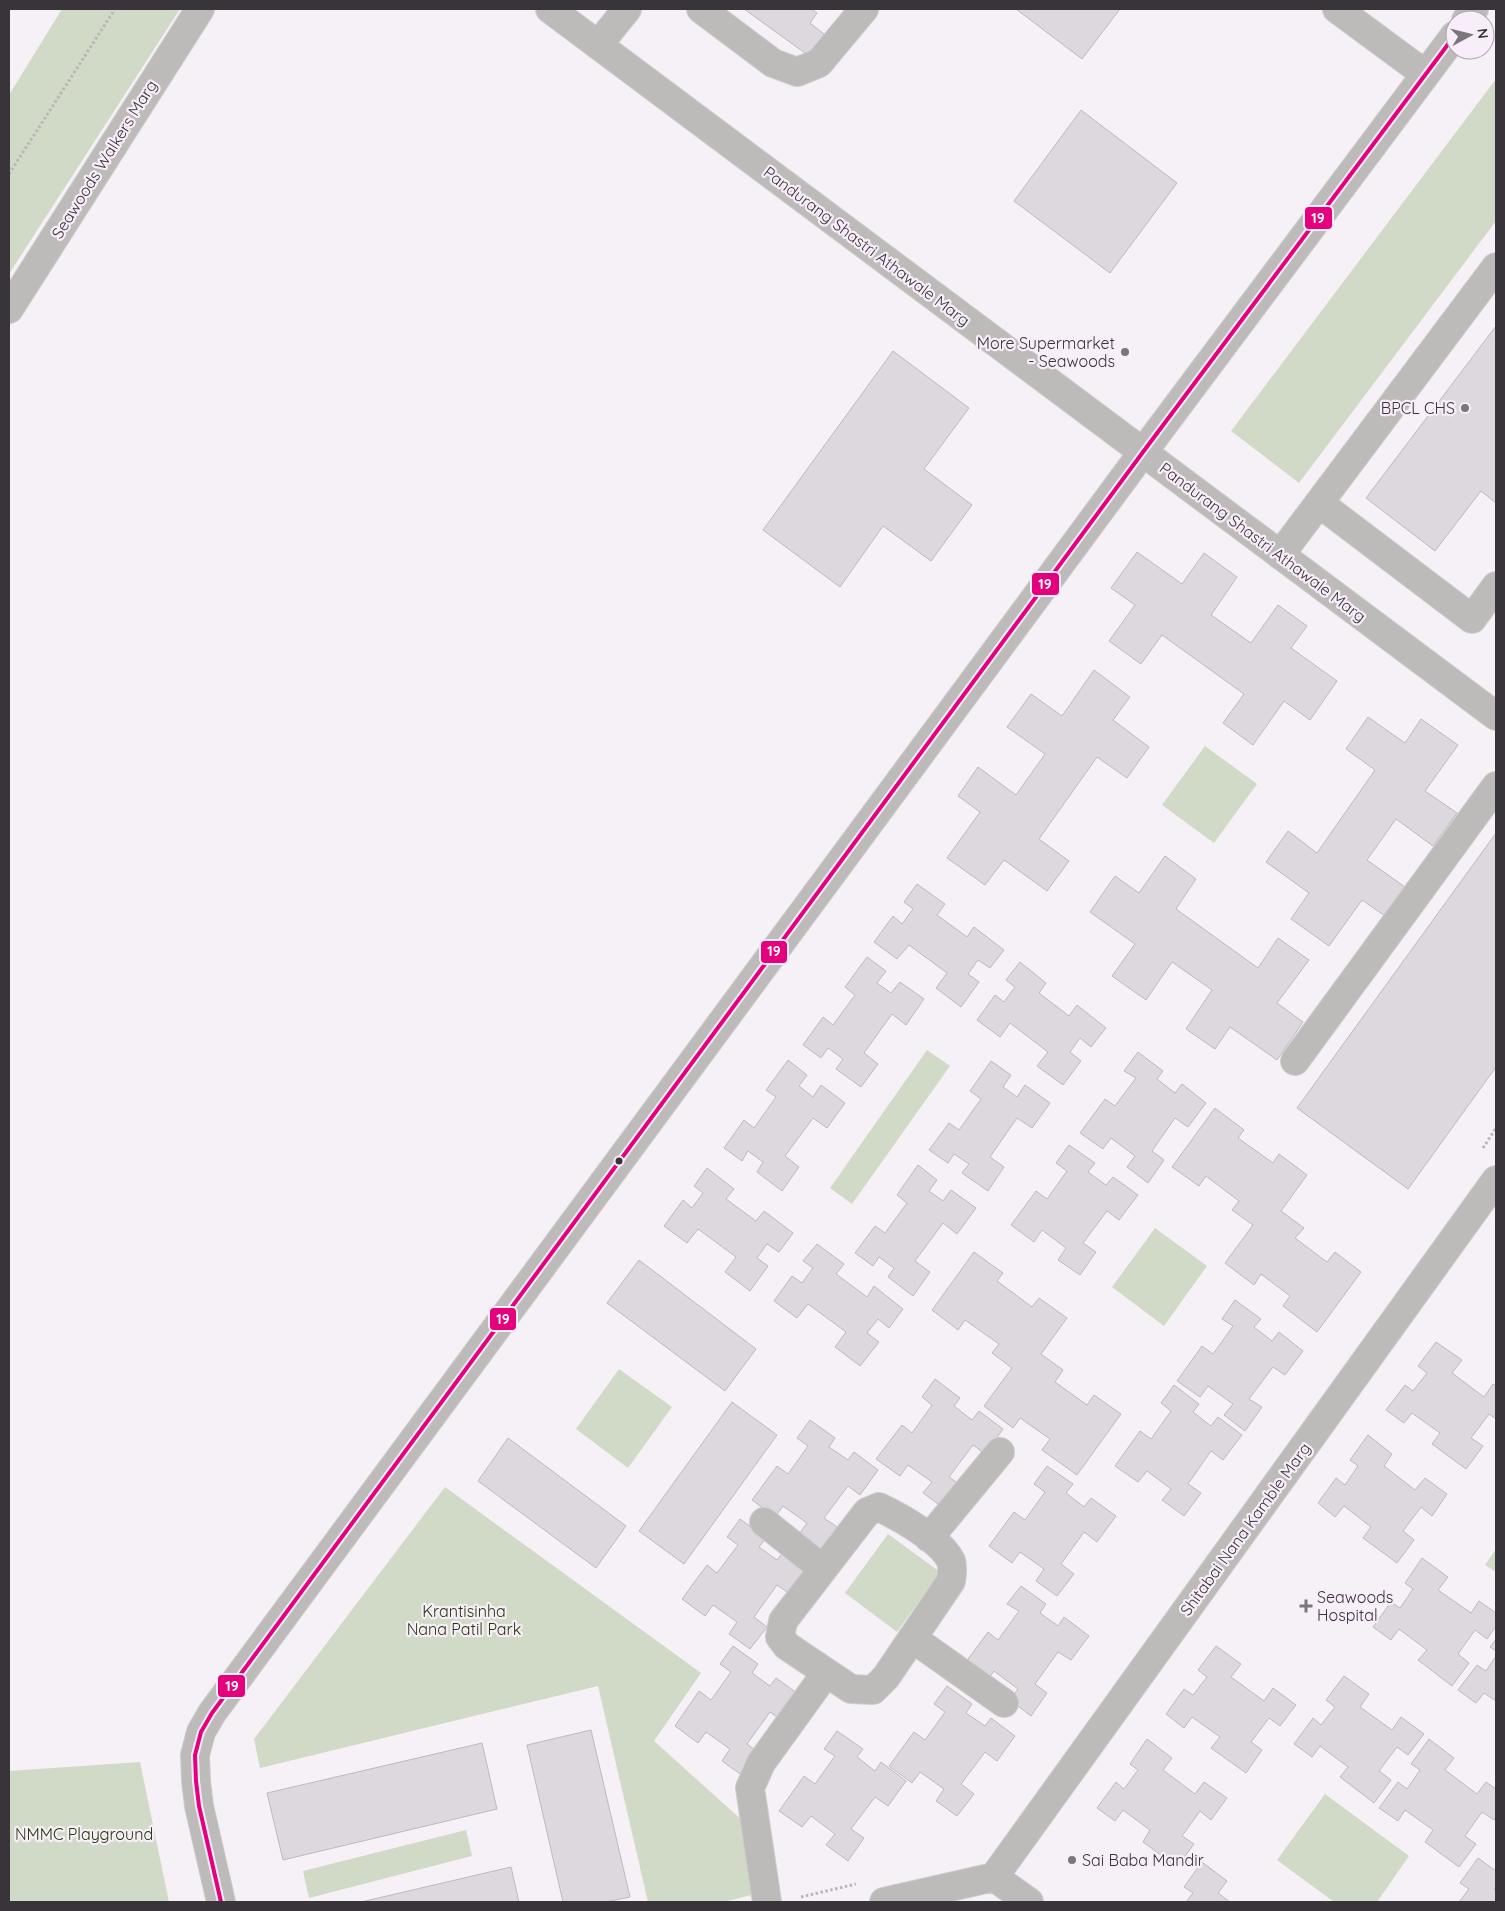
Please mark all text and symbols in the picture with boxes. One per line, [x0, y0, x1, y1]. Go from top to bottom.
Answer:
north arrow [1445, 10, 1495, 60]
text: N [1473, 27, 1492, 40]
street label: Seawoods Walkers Marg [47, 76, 161, 242]
street label: Pandurang Shastri Athawale Marg [760, 162, 974, 330]
line badge: 19 [1304, 206, 1333, 230]
text: 19 [1311, 209, 1325, 227]
place label: More Supermarket - Seawoods [977, 333, 1115, 371]
marker: More Supermarket - Seawoods [1119, 346, 1131, 358]
place label: BPCL CHS [1381, 398, 1455, 418]
marker: BPCL CHS [1459, 402, 1471, 414]
street label: Pandurang Shastri Athawale Marg [1156, 458, 1370, 626]
line badge: 19 [1031, 572, 1060, 596]
text: 19 [1038, 575, 1052, 593]
line badge: 19 [760, 940, 788, 964]
text: 19 [767, 942, 781, 960]
unlabelled marker [614, 1156, 624, 1166]
line badge: 19 [489, 1307, 517, 1331]
text: 19 [496, 1310, 510, 1328]
street label: Shitabai Nana Kamble Marg [1175, 1439, 1315, 1619]
place label: Seawoods Hospital [1317, 1587, 1393, 1625]
marker: Seawoods Hospital [1299, 1599, 1313, 1613]
park label: Krantisinha Nana Patil Park [407, 1601, 521, 1639]
line badge: 19 [217, 1674, 246, 1698]
text: 19 [225, 1677, 239, 1695]
park label: NMMC Playground [15, 1824, 153, 1844]
place label: Sai Baba Mandir [1082, 1850, 1204, 1870]
marker: Sai Baba Mandir [1066, 1854, 1078, 1866]

